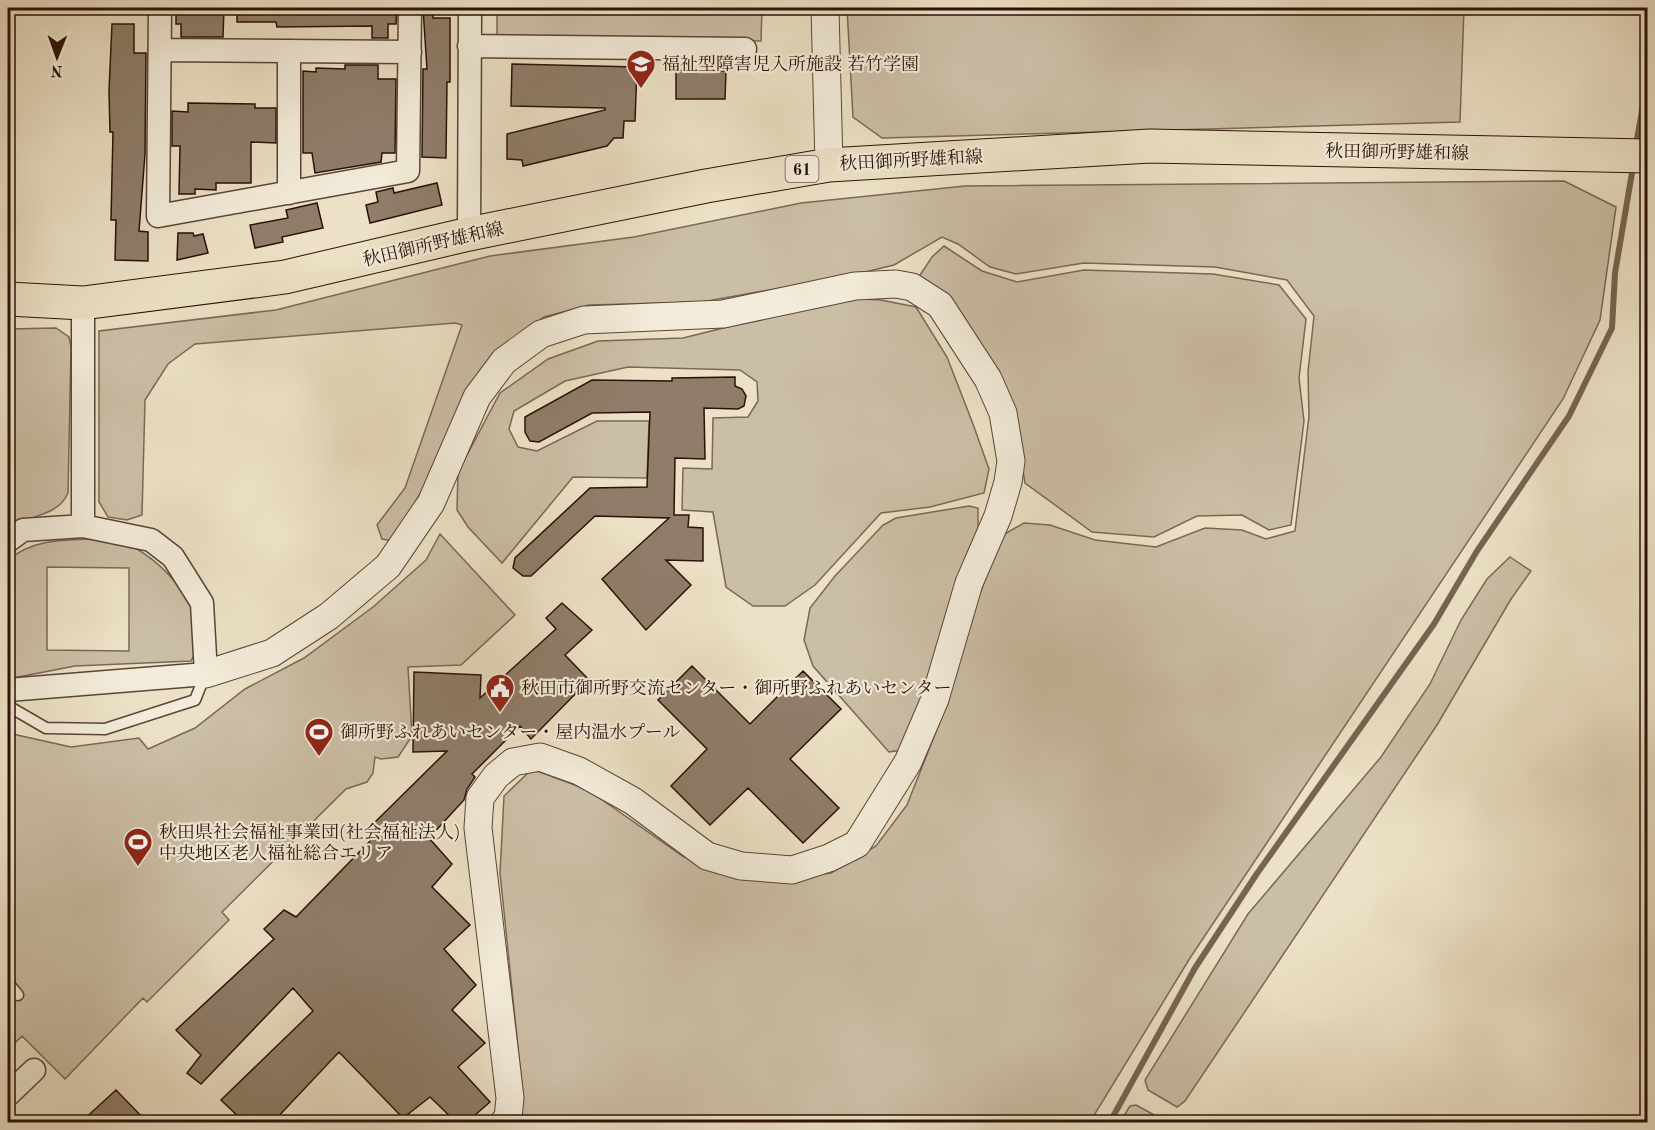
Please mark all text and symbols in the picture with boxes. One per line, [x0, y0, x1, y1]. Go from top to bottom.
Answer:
north arrow [27, 27, 87, 87]
school or university icon: 福祉型障害児入所施設 若竹学園 [625, 48, 657, 90]
place label: 福祉型障害児入所施設 若竹学園 [662, 54, 919, 74]
text: N [50, 62, 63, 78]
street label: 秋田御所野雄和線 [1325, 141, 1469, 163]
street label: 秋田御所野雄和線 [839, 146, 983, 174]
road number: 61 [786, 156, 818, 182]
street label: 秋田御所野雄和線 [361, 218, 505, 270]
public building icon: 秋田市御所野交流センター・御所野ふれあいセンター [484, 672, 516, 714]
place label: 秋田市御所野交流センター・御所野ふれあいセンター [521, 678, 952, 698]
sports icon: 御所野ふれあいセンター・屋内温水プール [303, 716, 335, 758]
place label: 御所野ふれあいセンター・屋内温水プール [340, 722, 680, 742]
place label: 秋田県社会福祉事業団(社会福祉法人) 中央地区老人福祉総合エリア [159, 822, 460, 863]
sports icon: 秋田県社会福祉事業団(社会福祉法人) 中央地区老人福祉総合エリア [122, 826, 154, 868]

